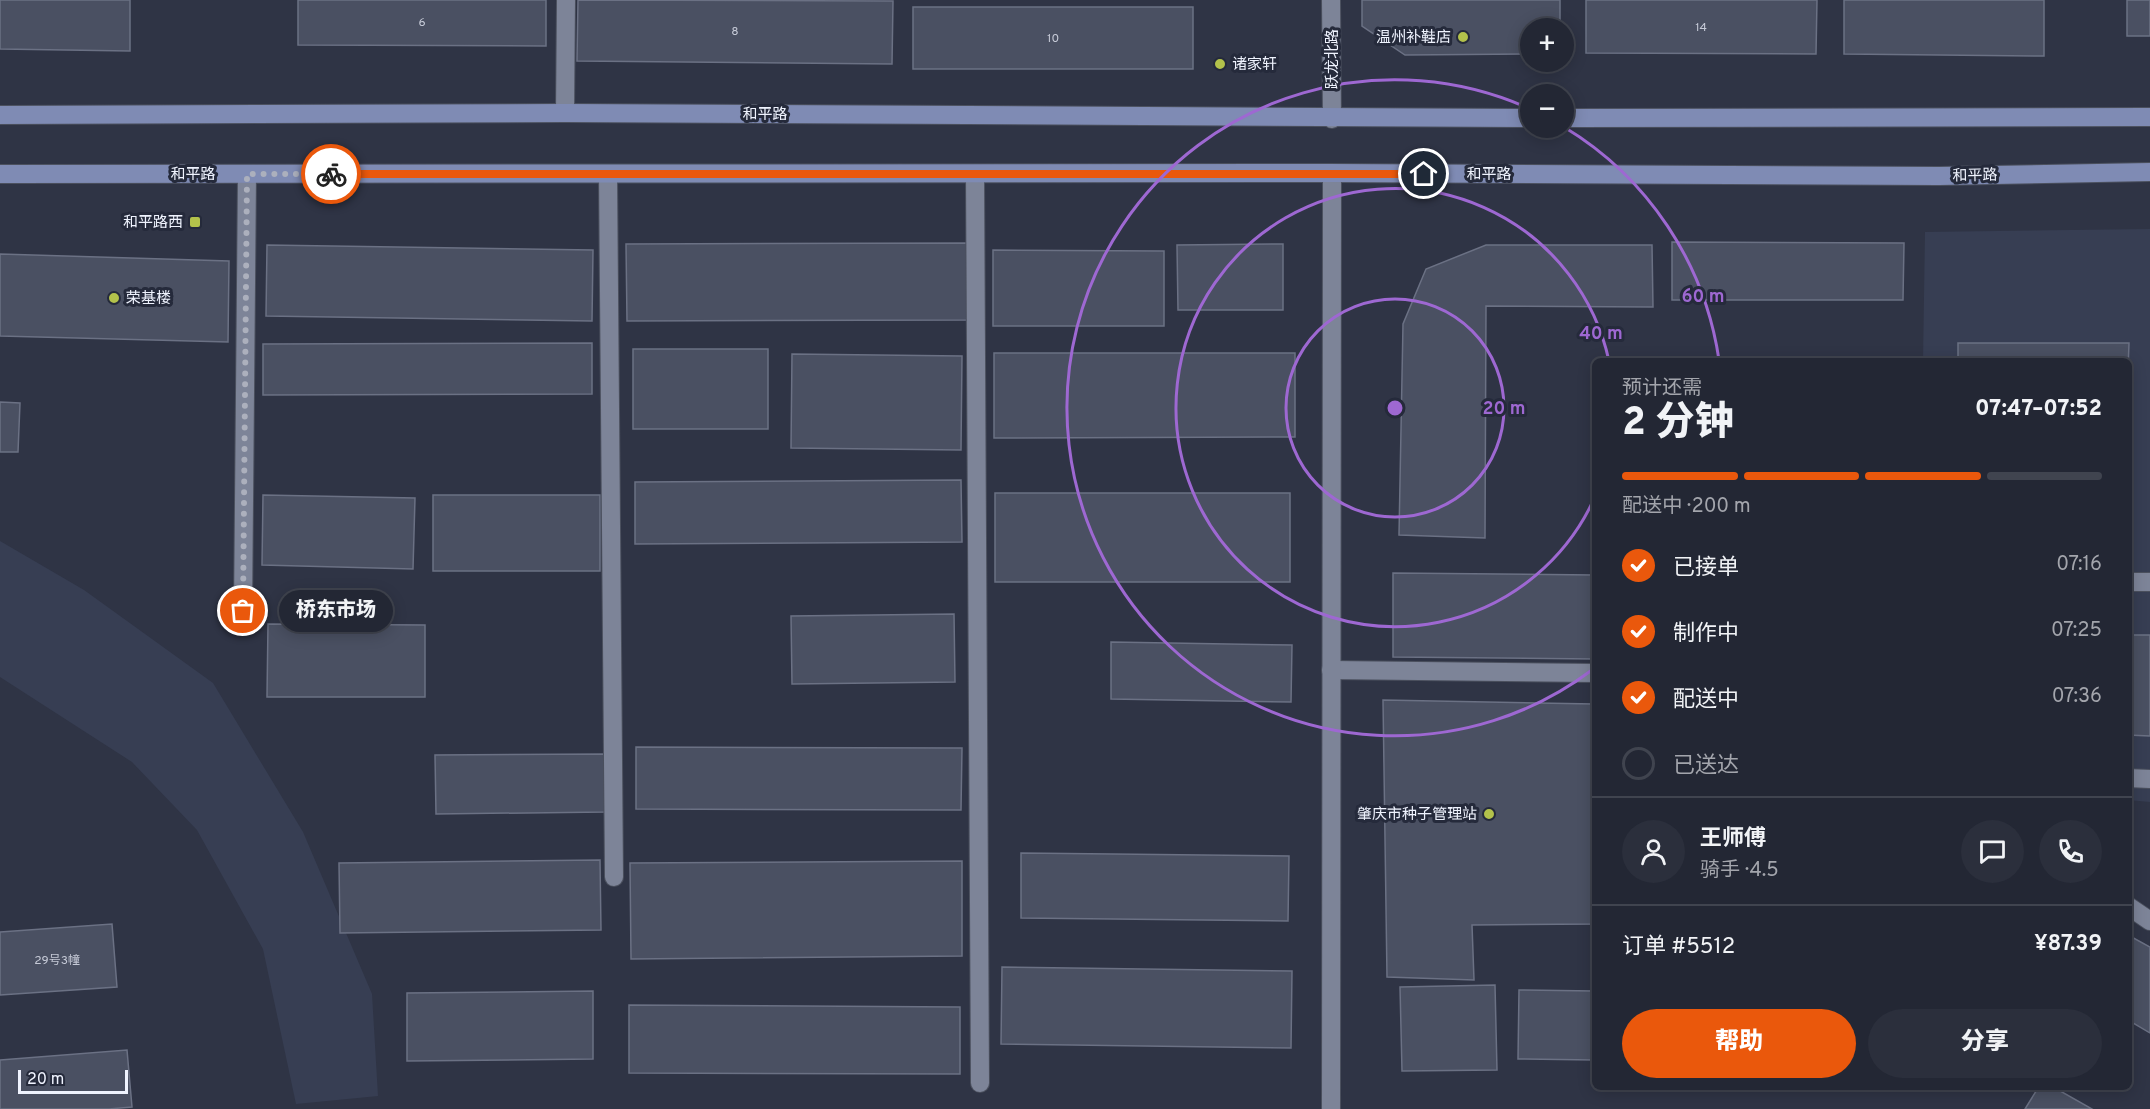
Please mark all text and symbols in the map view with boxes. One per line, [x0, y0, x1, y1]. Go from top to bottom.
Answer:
house number: 6 [418, 15, 426, 31]
map controls [1520, 18, 1574, 138]
button: + [1520, 18, 1574, 72]
house number: 14 [1695, 20, 1707, 36]
house number: 8 [731, 24, 739, 40]
place label: 温州补鞋店 [1376, 28, 1451, 48]
street label: 跃龙北路 [1323, 29, 1343, 89]
marker: 温州补鞋店 [1456, 30, 1470, 44]
house number: 10 [1047, 31, 1059, 47]
place label: 诸家轩 [1232, 56, 1277, 75]
marker: 诸家轩 [1213, 57, 1227, 71]
button: − [1520, 84, 1574, 138]
street label: 和平路 [742, 106, 788, 125]
courier [301, 144, 361, 204]
pin [1398, 148, 1449, 199]
icon: home [1407, 157, 1440, 190]
icon: bike [315, 158, 348, 191]
street label: 和平路 [170, 166, 216, 185]
street label: 和平路 [1466, 166, 1512, 185]
street label: 和平路 [1952, 167, 1998, 186]
place label: 和平路西 [123, 214, 183, 233]
marker: 和平路西 [188, 215, 202, 229]
text: 60 m [1681, 286, 1725, 309]
place label: 荣基楼 [126, 290, 171, 309]
marker: 荣基楼 [107, 291, 121, 305]
text: 40 m [1579, 323, 1623, 346]
text: 预计还需 [1622, 376, 1702, 402]
text: 07:47–07:52 [1975, 396, 2102, 423]
centre of rings [1385, 398, 1405, 418]
text: 20 m [1482, 398, 1526, 421]
text: 2 分钟 [1622, 400, 1734, 449]
text: 配送中 · 200 m [1622, 494, 1751, 520]
icon: check [1622, 549, 1655, 582]
text: 07:16 [2056, 552, 2102, 578]
text: 已接单 [1673, 555, 1739, 582]
pin [217, 585, 268, 636]
callout: 桥东市场 [279, 590, 393, 632]
icon: bag [226, 594, 259, 627]
text: 桥东市场 [296, 598, 376, 624]
icon: check [1622, 615, 1655, 648]
text: 07:25 [2051, 618, 2102, 644]
text: 制作中 [1673, 621, 1739, 648]
icon: check [1622, 681, 1655, 714]
text: 07:36 [2052, 684, 2102, 710]
text: 配送中 [1673, 687, 1739, 714]
text: 已送达 [1673, 753, 1739, 780]
place label: 肇庆市种子管理站 [1357, 806, 1477, 825]
marker: 肇庆市种子管理站 [1482, 807, 1496, 821]
button: person [1622, 820, 1685, 883]
button: chat [1961, 820, 2024, 883]
button: phone [2039, 820, 2102, 883]
text: 王师傅 [1700, 826, 1766, 853]
text: 骑手 · 4.5 [1700, 858, 1779, 884]
text: ¥87.39 [2034, 931, 2102, 958]
text: 订单 #5512 [1622, 934, 1735, 961]
house number: 29号3幢 [34, 953, 80, 969]
button: 帮助 [1622, 1009, 1856, 1078]
button: 分享 [1868, 1009, 2102, 1078]
scale bar [18, 1067, 128, 1094]
text: 20 m [27, 1070, 64, 1090]

